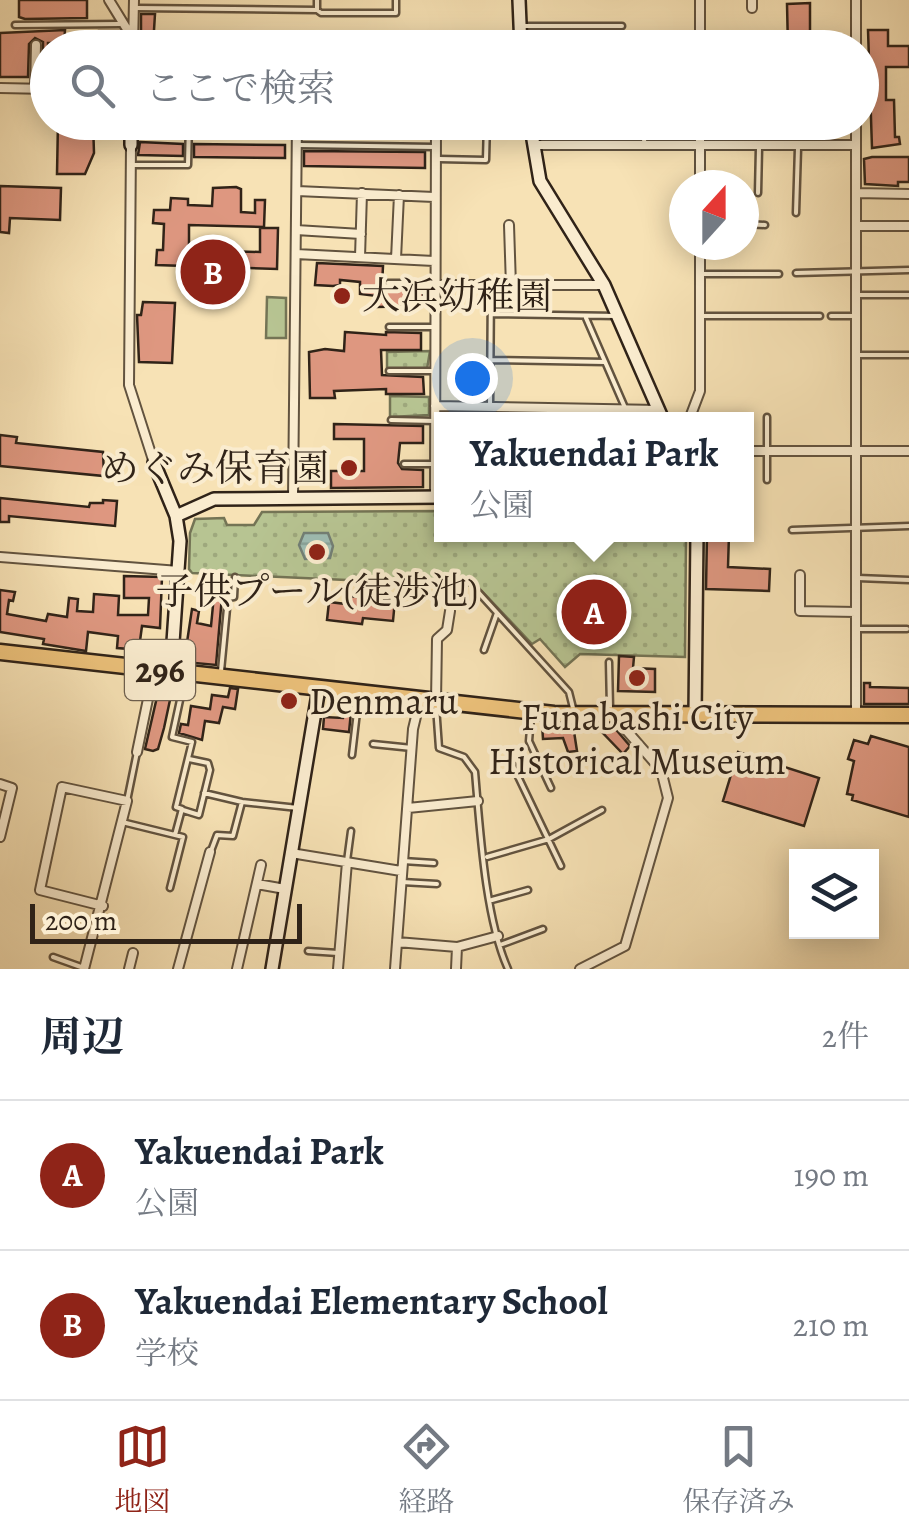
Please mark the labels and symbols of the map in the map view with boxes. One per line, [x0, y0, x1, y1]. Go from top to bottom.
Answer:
north arrow [669, 170, 759, 260]
pin: B [180, 234, 246, 310]
place label: 大浜幼稚園 [362, 270, 552, 322]
marker: 大浜幼稚園 [331, 285, 353, 307]
your location [447, 353, 498, 404]
place label: めぐみ保育園 [101, 442, 329, 494]
marker: めぐみ保育園 [338, 457, 360, 479]
marker: 子供プール(徒渉池) [306, 541, 328, 563]
place label: 子供プール(徒渉池) [156, 565, 478, 617]
pin: A [562, 574, 626, 650]
road number: 296 [125, 640, 195, 700]
marker: Funabashi City Historical Museum [626, 667, 648, 689]
place label: Denmaru [309, 675, 458, 727]
marker: Denmaru [278, 690, 300, 712]
place label: Funabashi City Historical Museum [488, 691, 786, 787]
scale bar [30, 899, 302, 944]

